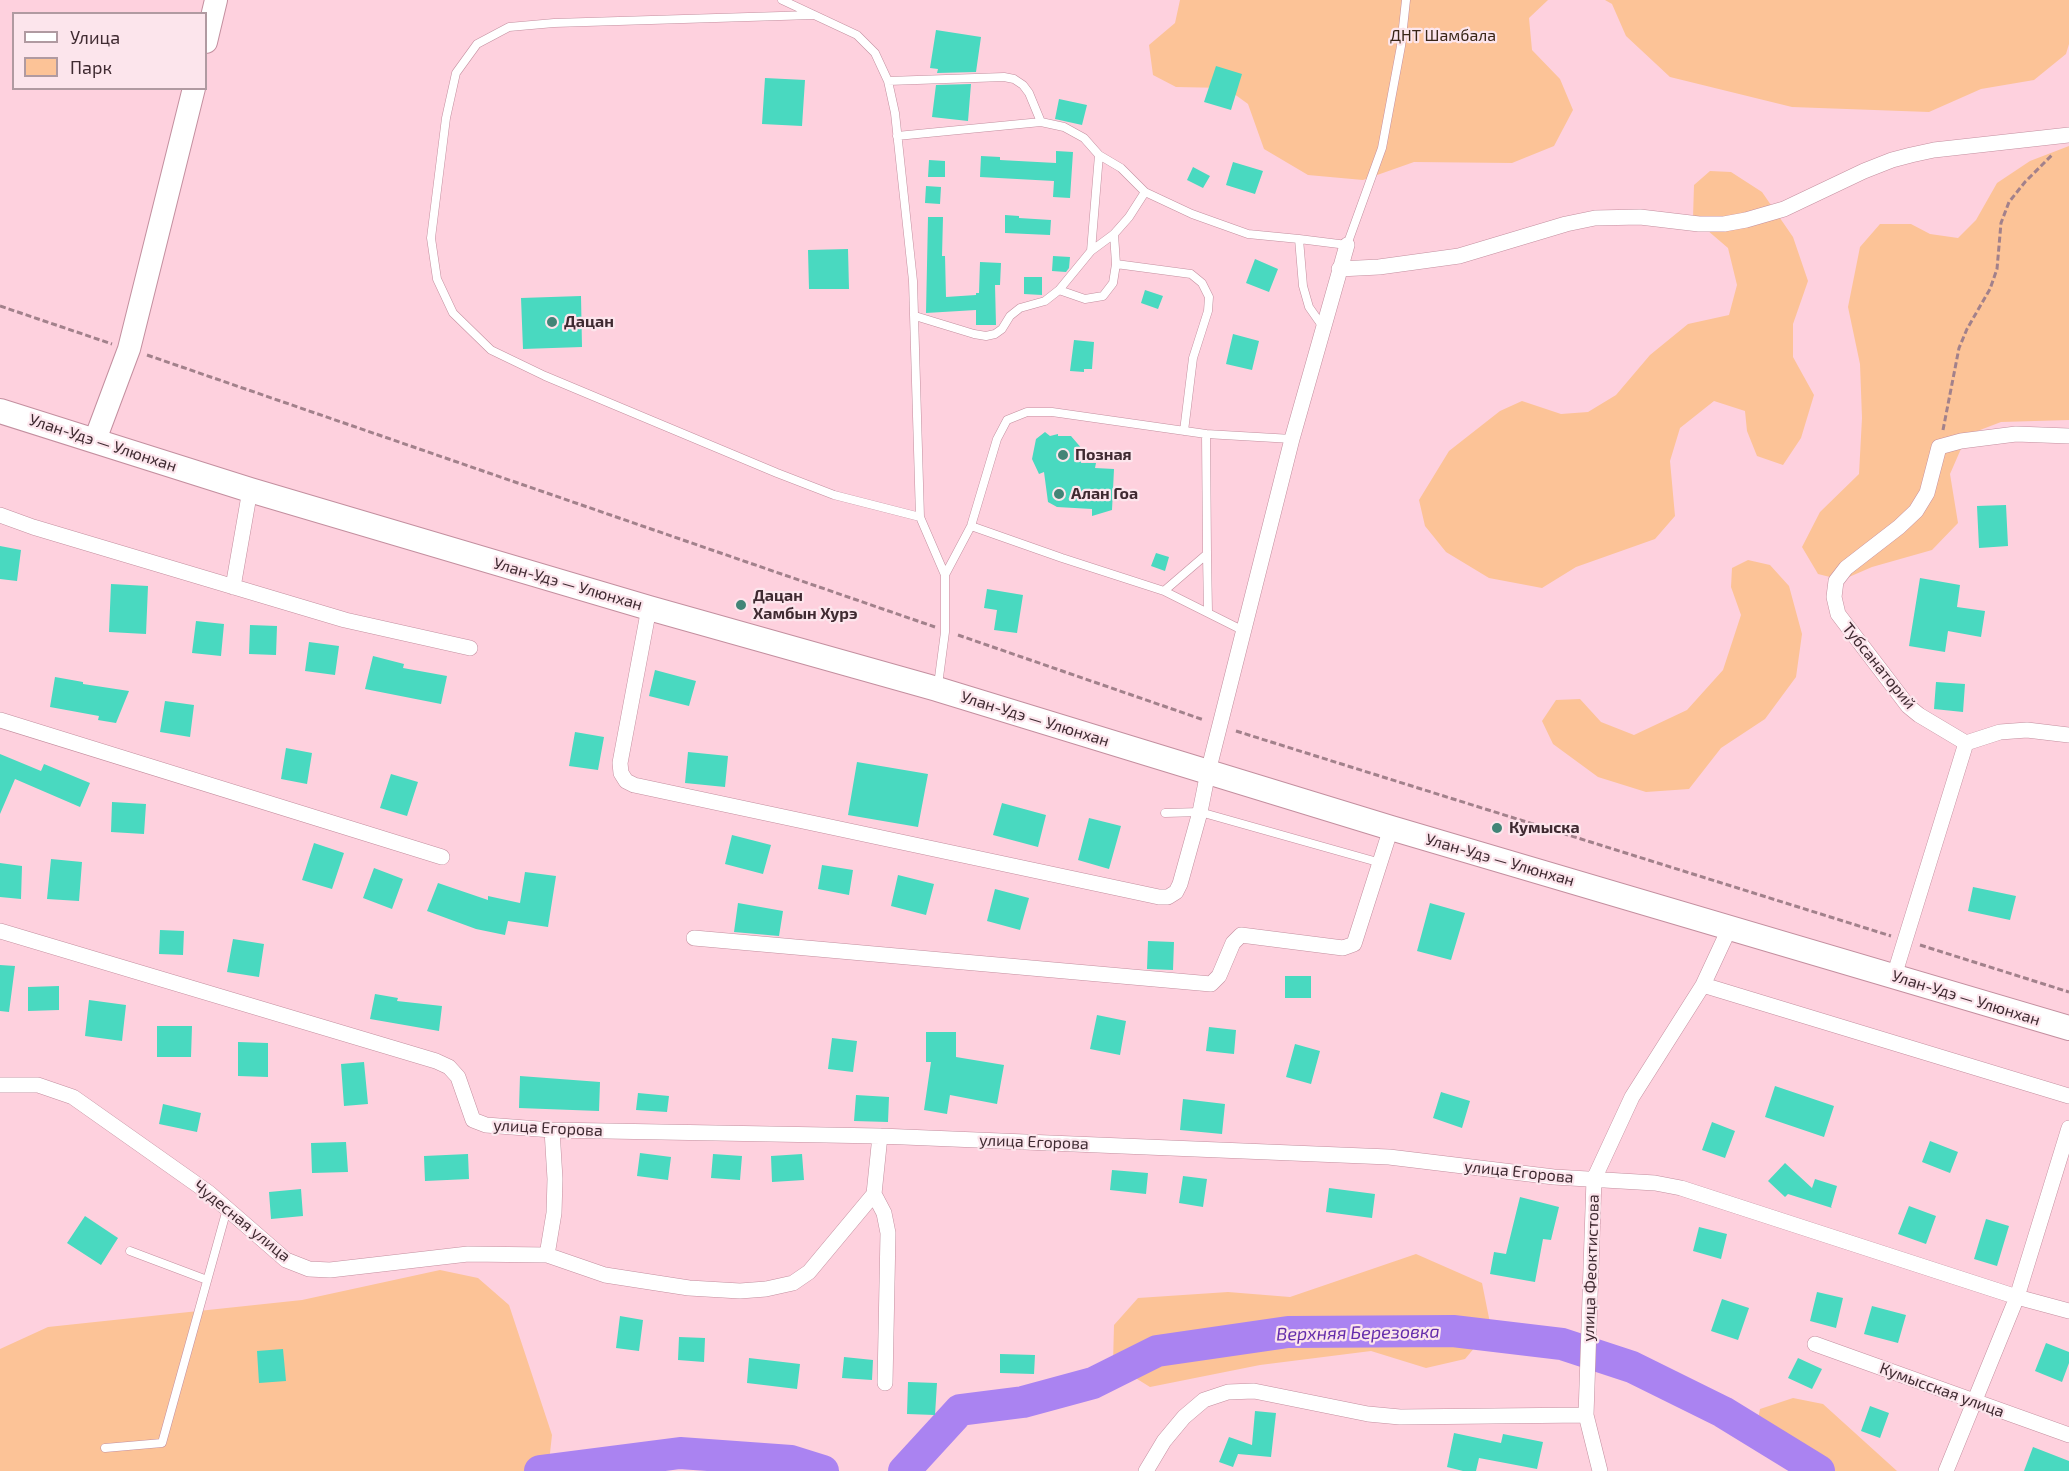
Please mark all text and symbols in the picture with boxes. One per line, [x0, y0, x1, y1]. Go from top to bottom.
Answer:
legend [12, 12, 207, 90]
text: Улица [70, 26, 120, 48]
park label: ДНТ Шамбала [1390, 26, 1496, 46]
text: Парк [70, 56, 112, 78]
place label: Дацан [564, 312, 614, 332]
marker: Дацан [545, 315, 559, 329]
street label: Улан-Удэ — Улюнхан [27, 410, 179, 476]
place label: Позная [1075, 445, 1132, 465]
marker: Позная [1056, 448, 1070, 462]
place label: Алан Гоа [1071, 484, 1138, 504]
marker: Алан Гоа [1052, 487, 1066, 501]
street label: Улан-Удэ — Улюнхан [491, 554, 645, 614]
place label: Дацан Хамбын Хурэ [753, 586, 857, 624]
marker: Дацан Хамбын Хурэ [734, 598, 748, 612]
street label: Тубсанаторий [1838, 619, 1920, 713]
street label: Улан-Удэ — Улюнхан [959, 687, 1111, 751]
place label: Кумыска [1509, 818, 1580, 838]
marker: Кумыска [1490, 821, 1504, 835]
street label: Улан-Удэ — Улюнхан [1423, 830, 1577, 890]
street label: Улан-Удэ — Улюнхан [1890, 966, 2042, 1030]
street label: улица Егорова [493, 1116, 603, 1140]
street label: улица Егорова [979, 1130, 1089, 1154]
street label: улица Егорова [1463, 1157, 1575, 1187]
street label: Чудесная улица [190, 1176, 294, 1266]
street label: улица Феоктистова [1579, 1194, 1603, 1342]
water label: Верхняя Березовка [1276, 1321, 1440, 1345]
street label: Кумысская улица [1877, 1359, 2007, 1421]

